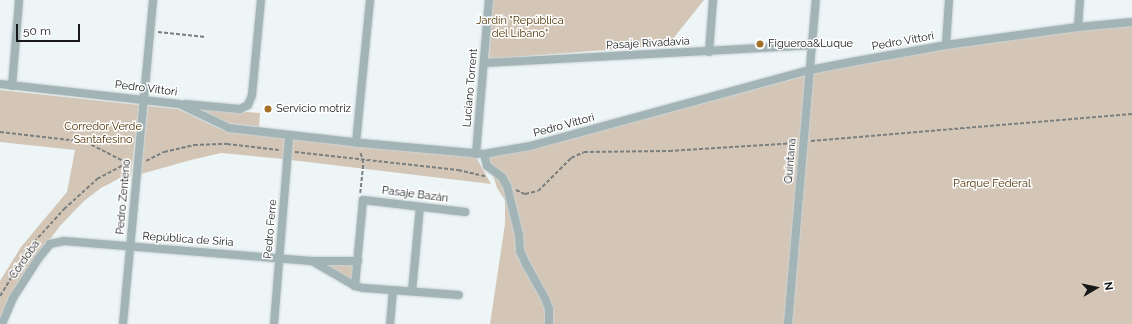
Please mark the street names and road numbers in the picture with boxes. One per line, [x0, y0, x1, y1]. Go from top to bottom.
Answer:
street label: Pedro Vittori [871, 30, 935, 54]
street label: Pasaje Rivadavia [606, 35, 690, 53]
street label: Luciano Torrent [461, 48, 481, 128]
street label: Pedro Vittori [114, 79, 178, 99]
street label: Pedro Vittori [532, 111, 596, 141]
street label: Quintana [782, 138, 800, 184]
street label: Pedro Zenteno [114, 159, 134, 235]
street label: Pasaje Bazán [381, 184, 449, 206]
street label: Pedro Ferre [262, 199, 280, 259]
street label: República de Siria [142, 230, 234, 250]
street label: Córdoba [7, 238, 43, 282]

